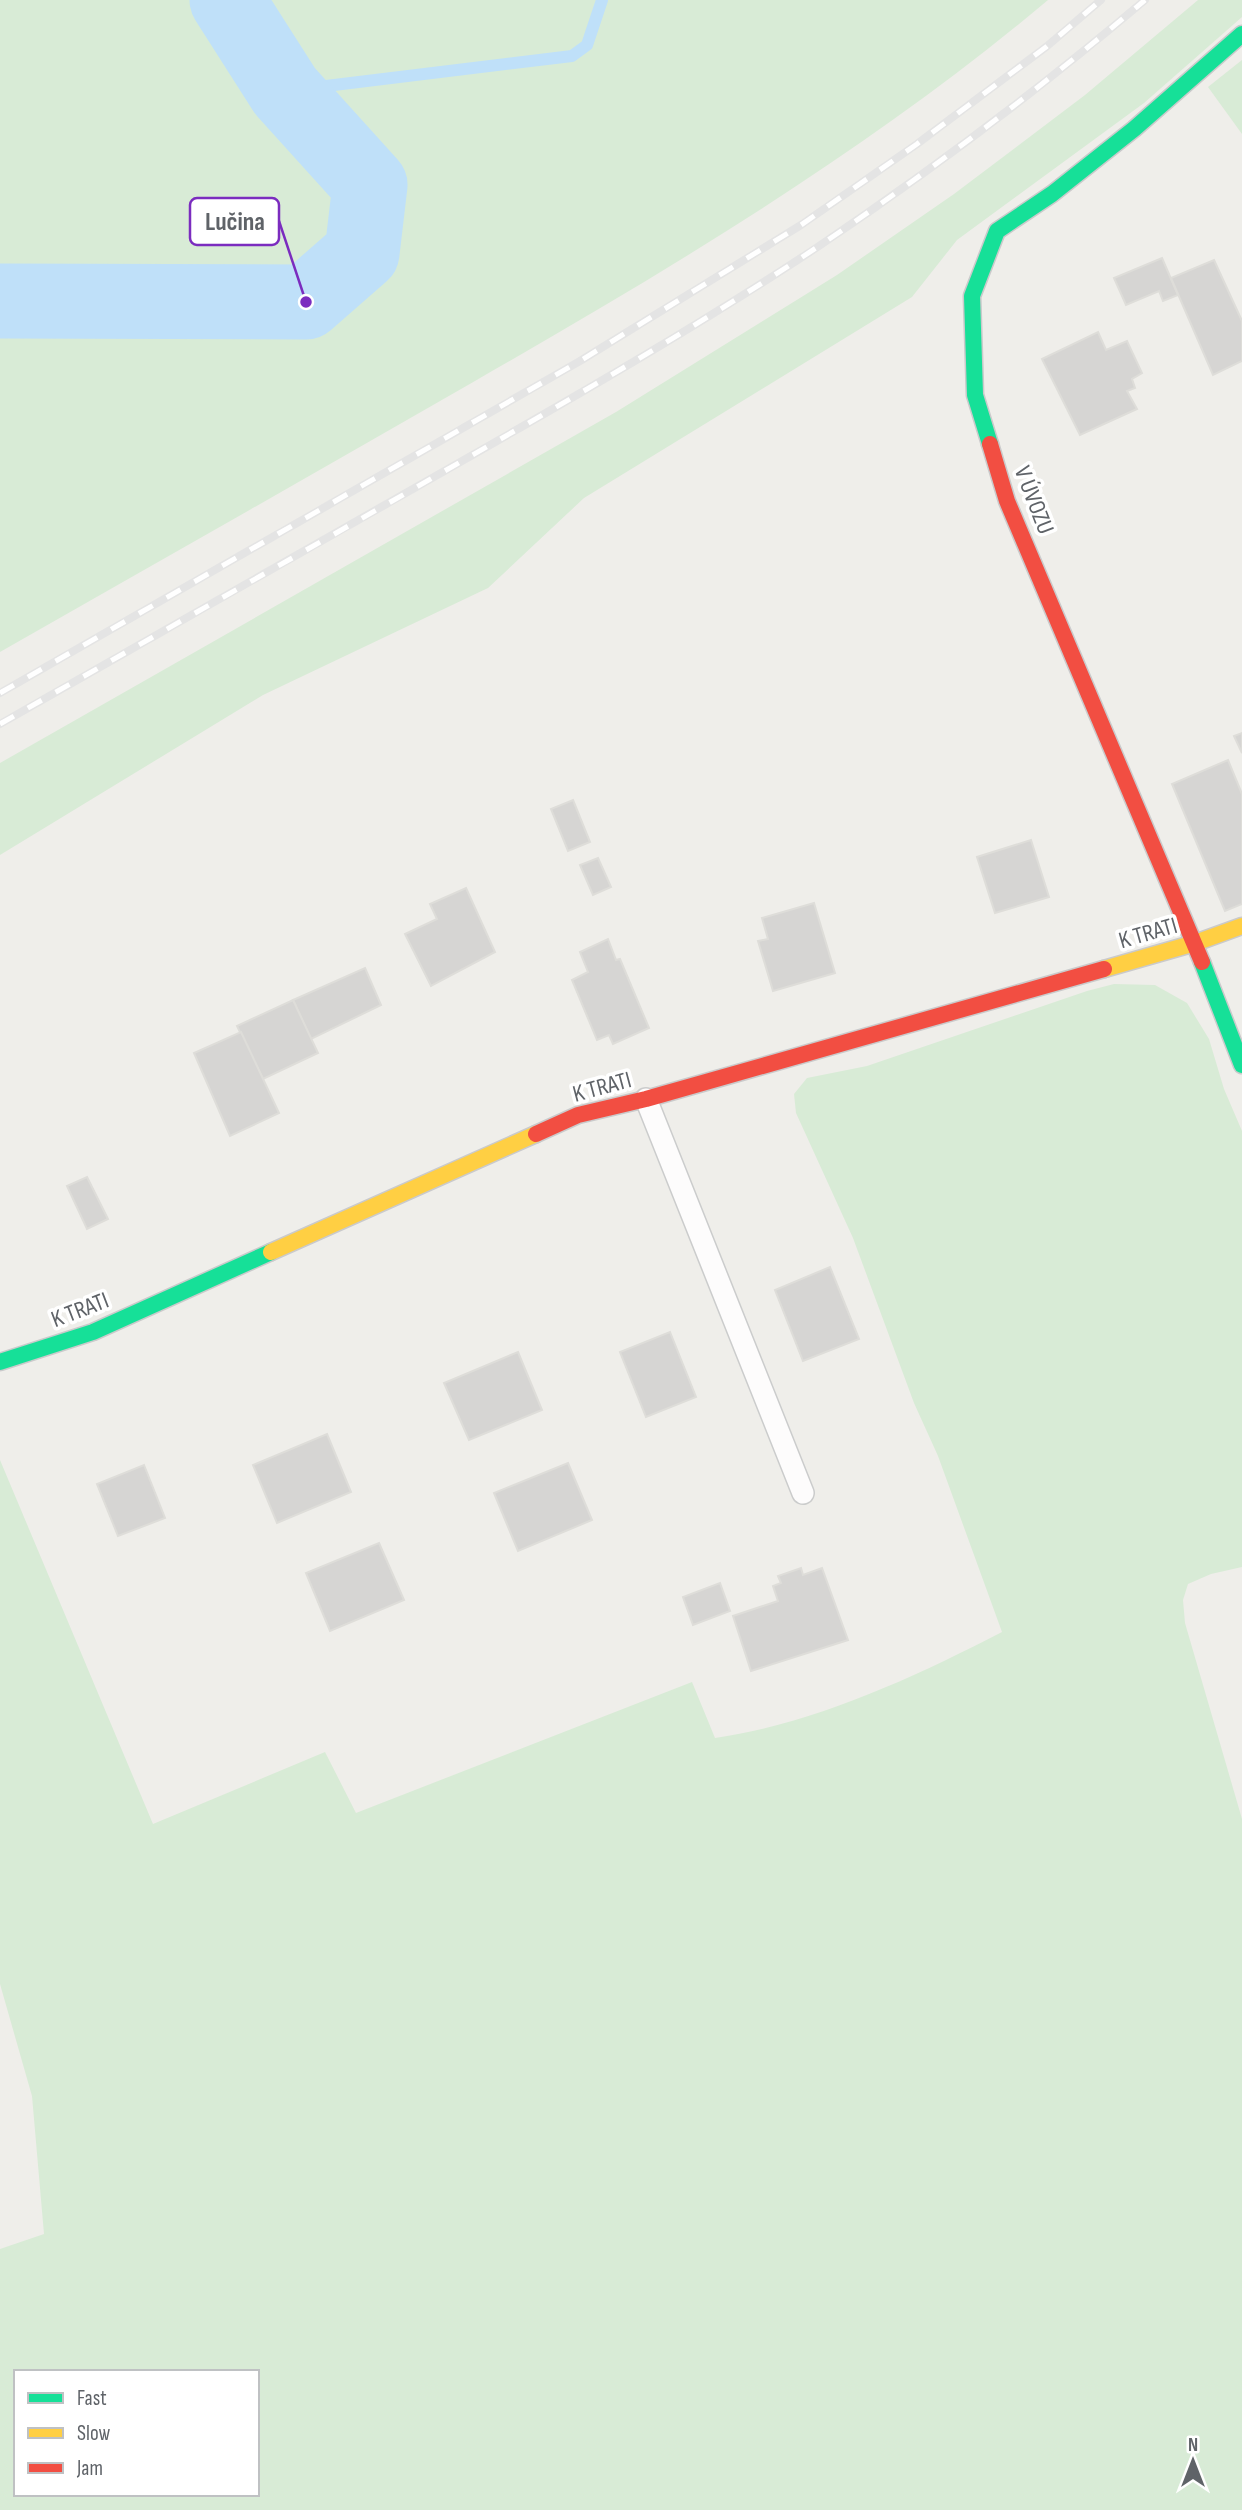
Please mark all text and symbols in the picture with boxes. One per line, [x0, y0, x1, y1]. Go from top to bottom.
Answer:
callout: Lučina [190, 198, 279, 245]
text: Lučina [205, 207, 265, 238]
street label: V ÚVOZU [1008, 462, 1060, 538]
street label: K TRATI [1116, 911, 1180, 955]
street label: K TRATI [570, 1065, 634, 1109]
street label: K TRATI [47, 1286, 113, 1334]
legend [14, 2370, 259, 2496]
text: Fast [77, 2386, 107, 2411]
text: Slow [77, 2421, 111, 2446]
north arrow [1158, 2426, 1228, 2496]
text: N [1188, 2434, 1198, 2457]
text: Jam [76, 2456, 103, 2481]

